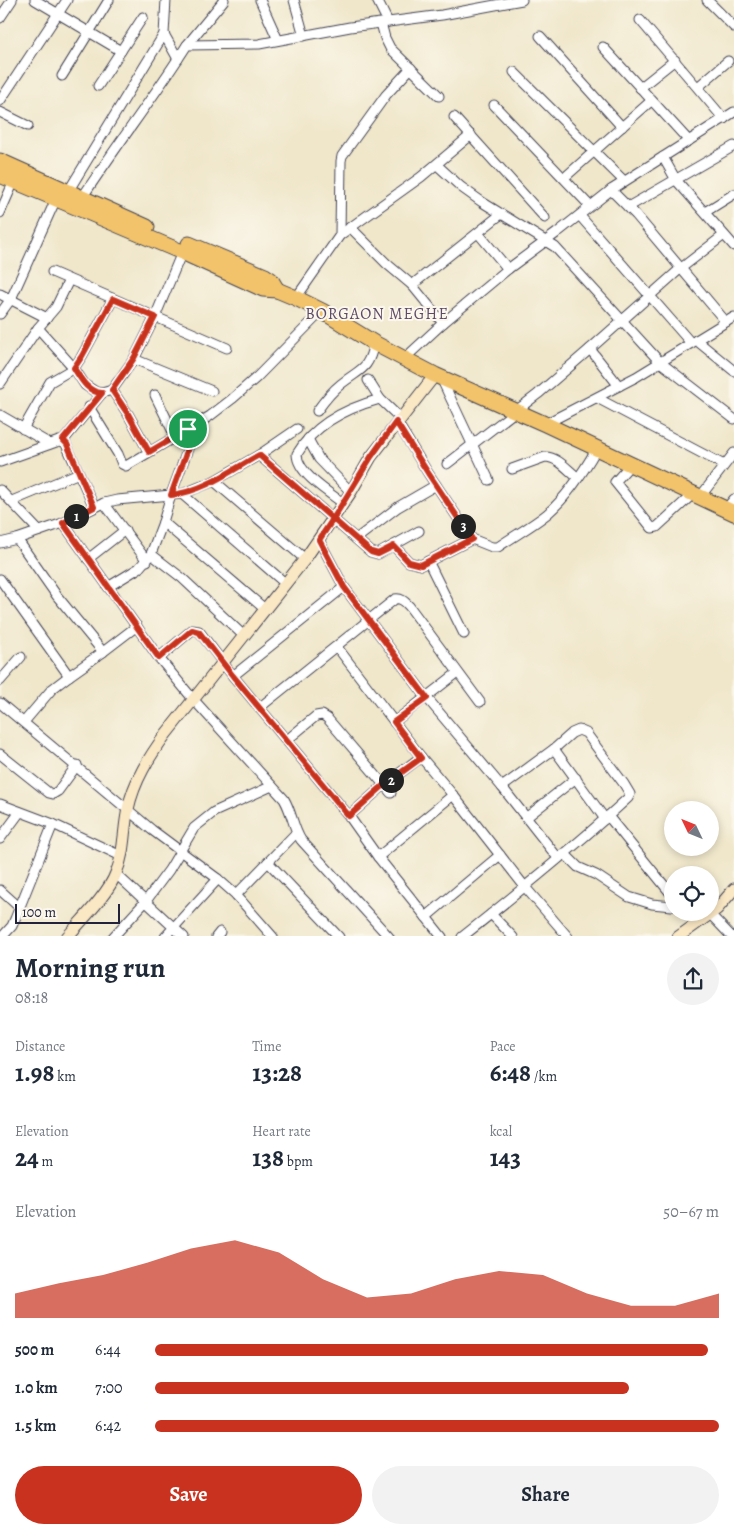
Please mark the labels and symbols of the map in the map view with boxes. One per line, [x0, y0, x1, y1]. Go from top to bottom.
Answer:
district label: BORGAON MEGHE [305, 303, 449, 325]
pin [167, 408, 209, 450]
pin: 1 [64, 504, 88, 528]
pin: 3 [450, 514, 476, 538]
pin: 2 [378, 768, 404, 792]
north arrow [664, 801, 719, 856]
scale bar [15, 902, 120, 925]

